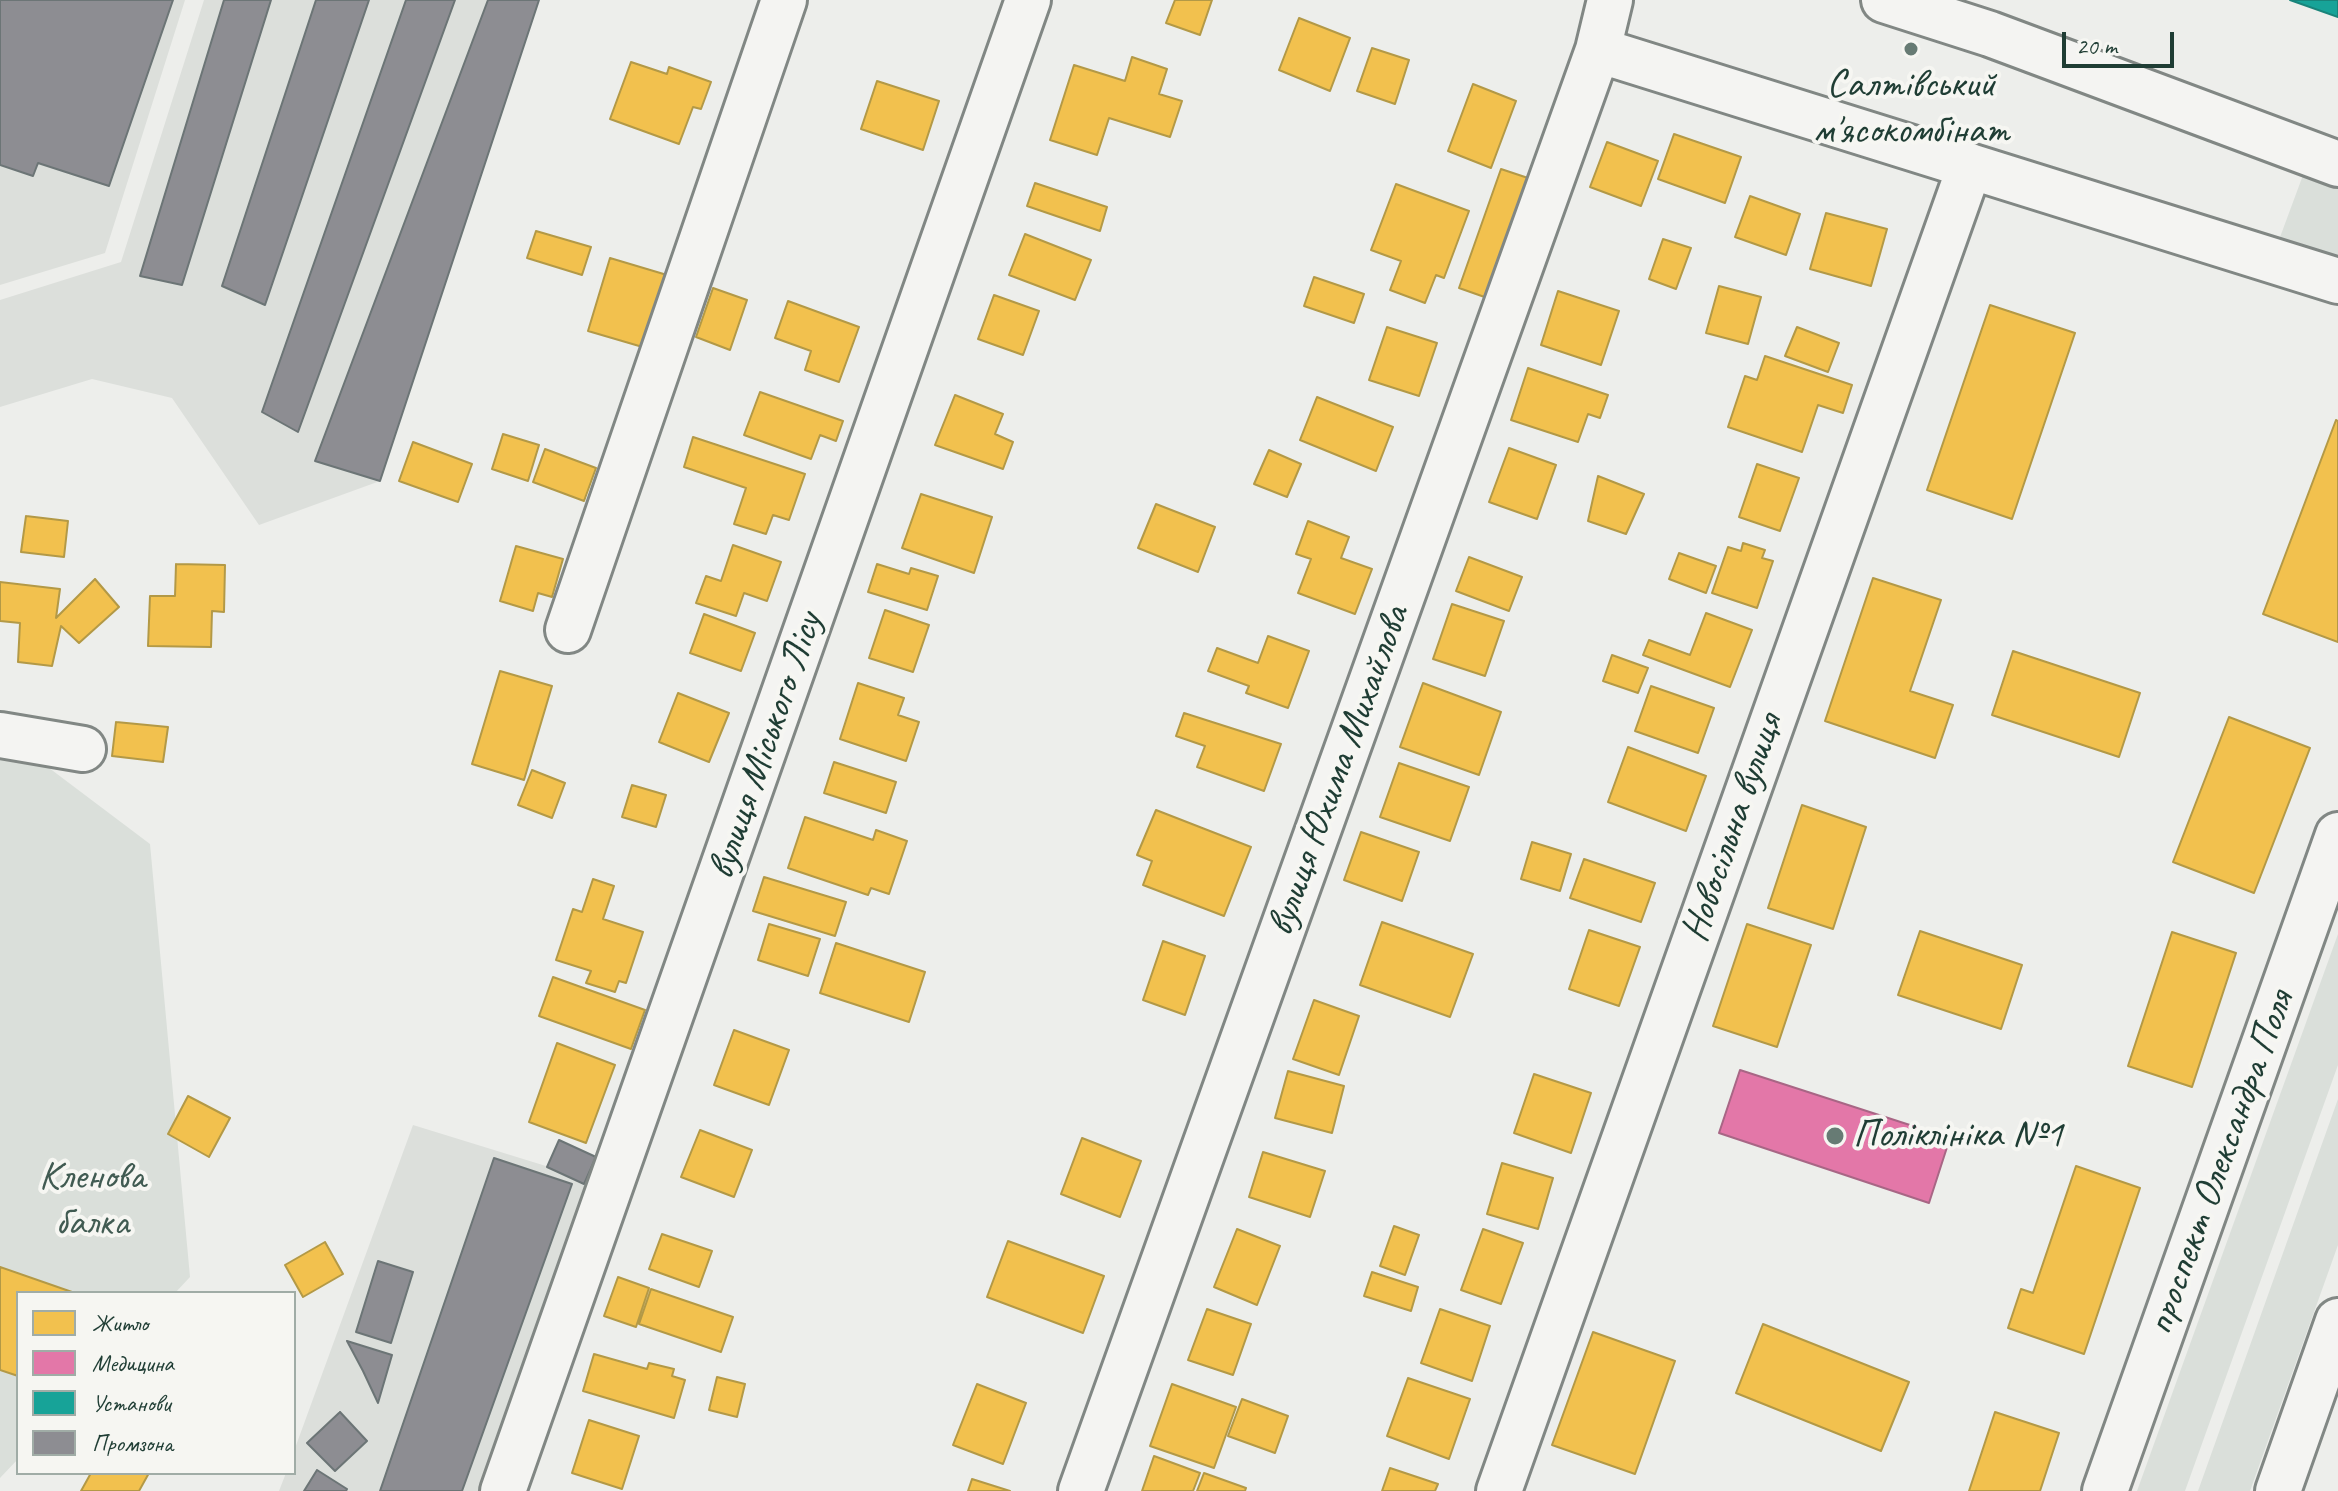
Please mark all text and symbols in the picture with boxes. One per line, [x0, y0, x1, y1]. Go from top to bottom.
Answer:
scale bar [2066, 16, 2178, 66]
text: 20 m [2076, 31, 2117, 61]
marker: Салтівський м'ясокомбінат [1902, 40, 1920, 58]
place label: Салтівський м'ясокомбінат [1813, 62, 2009, 156]
street label: вулиця Юхима Михайлова [1257, 600, 1421, 942]
street label: вулиця Міського Лісу [698, 607, 834, 885]
street label: Новосільна вулиця [1672, 708, 1794, 948]
street label: проспект Олександра Поля [2137, 985, 2305, 1341]
place label: Поліклініка №1 [1853, 1112, 2063, 1160]
marker: Поліклініка №1 [1824, 1125, 1846, 1147]
park label: Кленова балка [39, 1154, 145, 1248]
legend [16, 1291, 296, 1475]
text: Житло [92, 1308, 148, 1338]
text: Медицина [92, 1348, 174, 1378]
text: Установи [92, 1388, 170, 1418]
text: Промзона [92, 1428, 173, 1458]

